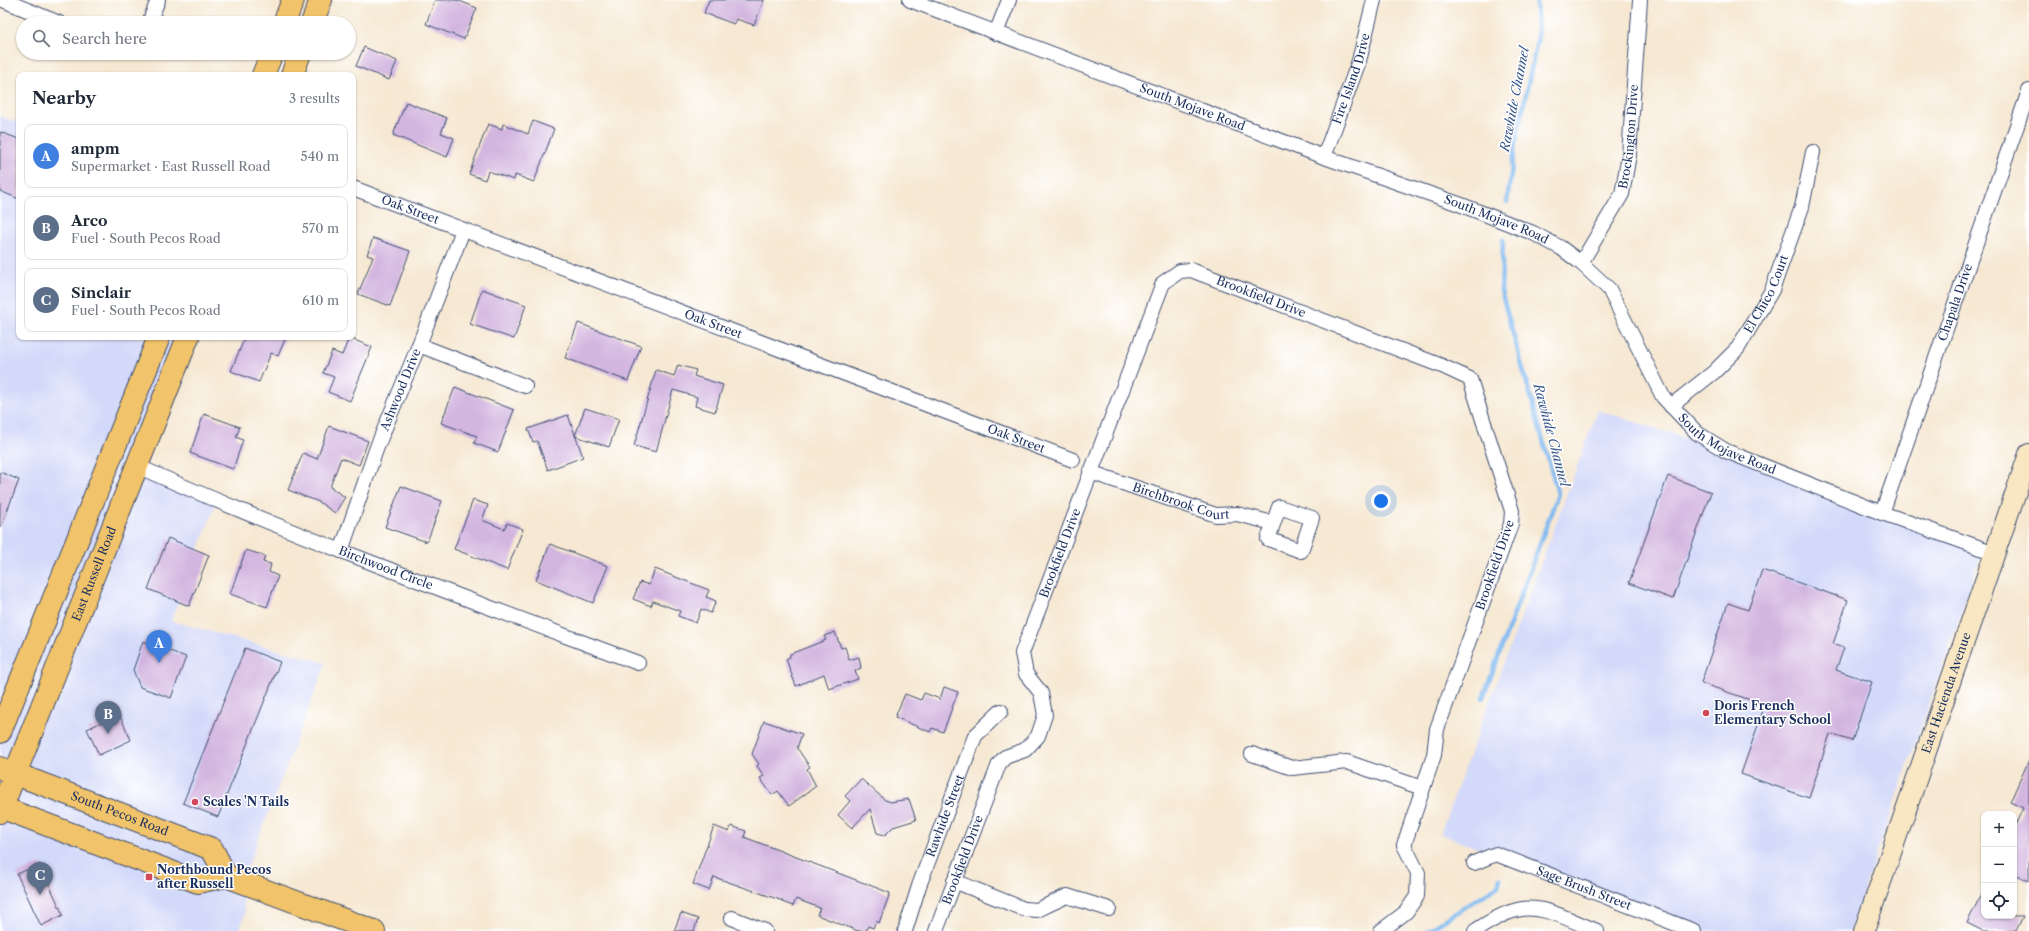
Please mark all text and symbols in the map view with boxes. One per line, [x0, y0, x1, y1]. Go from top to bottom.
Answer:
search box [16, 16, 356, 60]
icon: search [30, 27, 52, 49]
text: Search here [62, 29, 147, 48]
street label: Fire Island Drive [1329, 31, 1373, 126]
water label: Rawhide Channel [1496, 43, 1532, 154]
street label: South Mojave Road [1138, 80, 1248, 134]
street label: Brockington Drive [1615, 84, 1641, 190]
text: Nearby [32, 88, 96, 108]
text: 3 results [289, 90, 340, 106]
text: ampm [71, 139, 120, 158]
text: A [41, 148, 51, 164]
text: 540 m [301, 148, 339, 164]
text: Supermarket · East Russell Road [71, 158, 270, 174]
street label: Oak Street [379, 191, 442, 227]
street label: South Mojave Road [1442, 191, 1552, 247]
text: Arco [71, 211, 108, 230]
text: B [41, 220, 51, 236]
text: 570 m [302, 220, 339, 236]
text: Fuel · South Pecos Road [71, 230, 221, 246]
street label: El Chico Court [1740, 252, 1791, 336]
street label: Chapala Drive [1934, 261, 1975, 343]
street label: Brookfield Drive [1215, 272, 1308, 320]
text: Sinclair [71, 283, 131, 302]
text: C [41, 292, 51, 308]
text: 610 m [302, 292, 339, 308]
text: Fuel · South Pecos Road [71, 302, 221, 318]
street label: Oak Street [682, 306, 745, 342]
street label: Ashwood Drive [376, 346, 424, 434]
water label: Rawhide Channel [1530, 381, 1574, 490]
street label: South Mojave Road [1675, 410, 1779, 477]
street label: Oak Street [986, 420, 1048, 456]
street label: Birchbrook Court [1131, 479, 1230, 522]
your location [1371, 491, 1391, 511]
street label: Brookfield Drive [1036, 506, 1084, 600]
street label: Brookfield Drive [1472, 517, 1517, 612]
street label: East Russell Road [68, 524, 120, 623]
street label: Birchwood Circle [337, 543, 435, 593]
pin: A [146, 630, 172, 663]
street label: East Hacienda Avenue [1918, 630, 1974, 755]
place label: Doris French Elementary School [1714, 698, 1831, 727]
pin: B [95, 701, 121, 734]
marker: Doris French Elementary School [1701, 708, 1711, 718]
street label: Rawhide Street [922, 772, 967, 859]
street label: South Pecos Road [69, 788, 171, 839]
place label: Scales 'N Tails [203, 794, 290, 809]
marker: Scales 'N Tails [190, 797, 200, 807]
map controls [1981, 811, 2017, 919]
button: + [1981, 811, 2017, 847]
street label: Brookfield Drive [939, 813, 986, 907]
button: − [1981, 847, 2017, 883]
pin: C [27, 862, 53, 895]
place label: Northbound Pecos after Russell [157, 862, 272, 891]
street label: Sage Brush Street [1534, 862, 1634, 913]
marker: Northbound Pecos after Russell [144, 872, 154, 882]
button: locate [1981, 883, 2017, 919]

